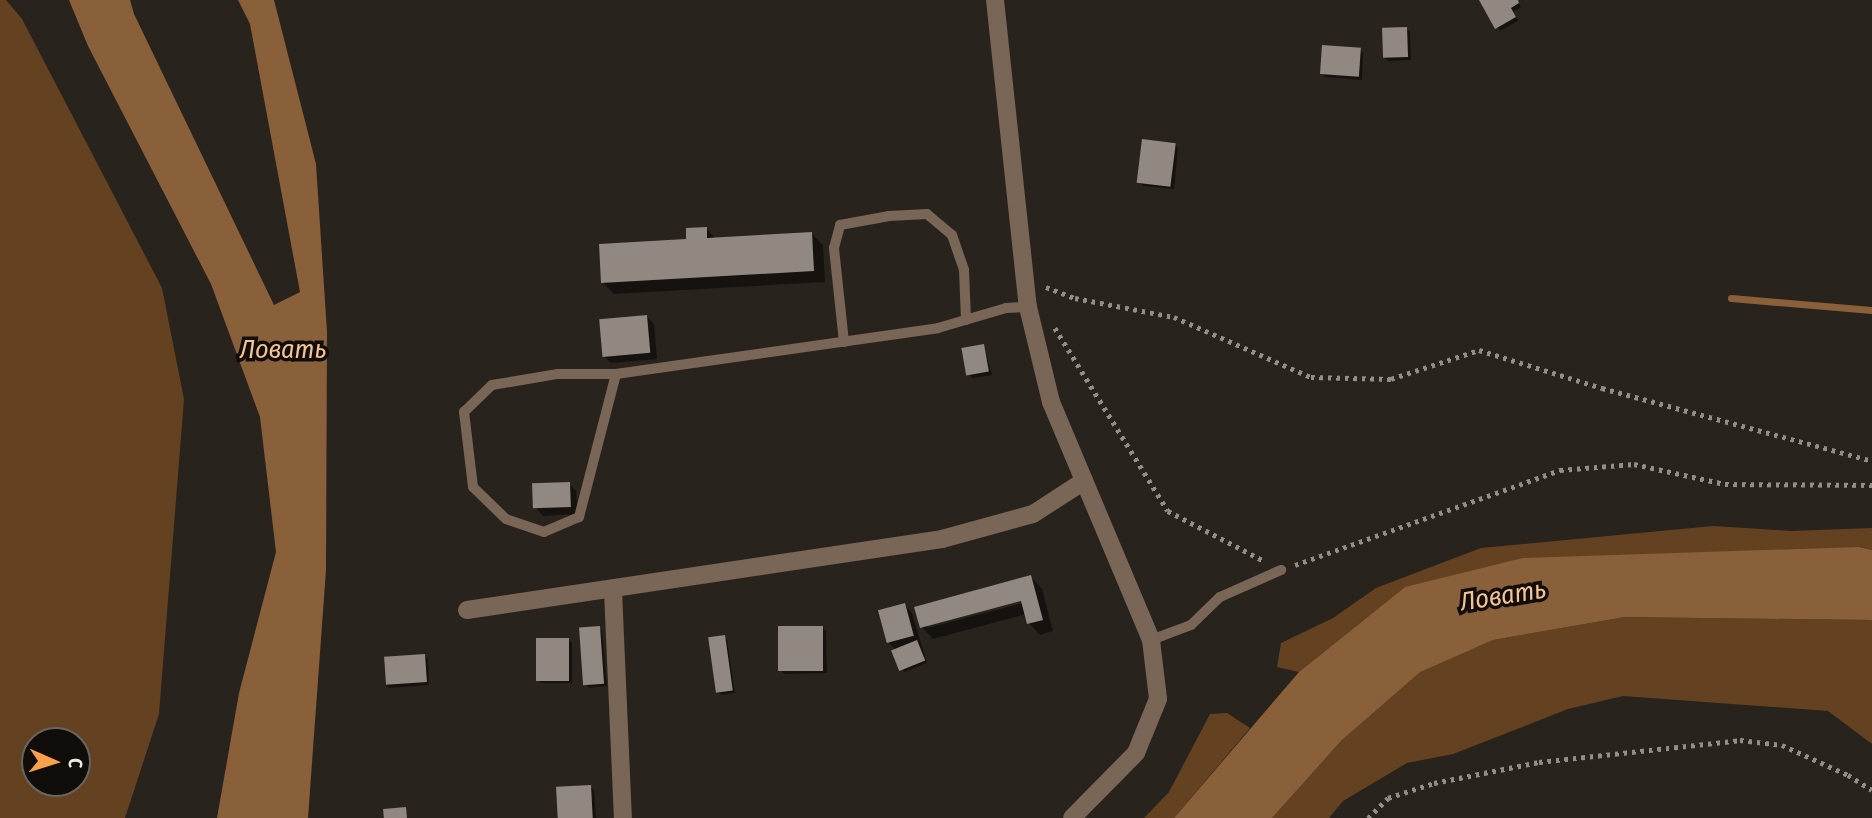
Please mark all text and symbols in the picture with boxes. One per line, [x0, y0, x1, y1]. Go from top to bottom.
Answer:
water label: Ловать [240, 334, 326, 366]
water label: Ловать [1458, 574, 1548, 618]
north arrow [21, 727, 91, 797]
text: С [64, 757, 87, 769]

